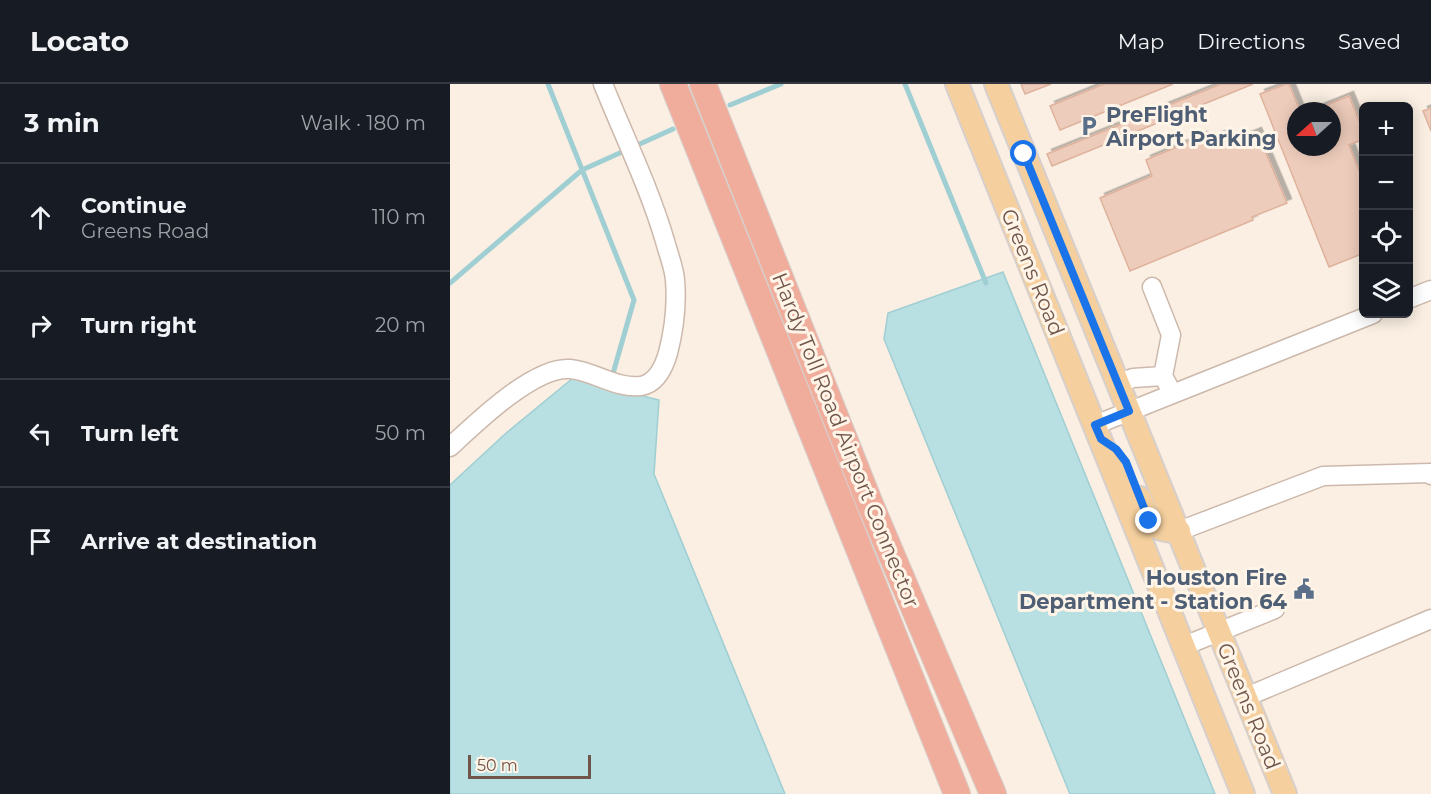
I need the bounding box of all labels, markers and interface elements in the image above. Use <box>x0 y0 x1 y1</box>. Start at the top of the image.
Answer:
text: Locato <box>30 24 129 58</box>
text: Map <box>1118 29 1164 54</box>
text: Directions <box>1197 29 1305 54</box>
text: Saved <box>1338 29 1401 54</box>
place label: PreFlight Airport Parking <box>1105 102 1276 151</box>
north arrow <box>1287 102 1341 156</box>
map controls <box>1359 102 1413 318</box>
button: + <box>1359 102 1413 156</box>
text: 3 min <box>24 107 100 139</box>
text: Walk · 180 m <box>301 111 426 135</box>
parking icon: PreFlight Airport Parking <box>1077 114 1101 138</box>
route start <box>1010 140 1036 166</box>
button: − <box>1359 156 1413 210</box>
text: Continue <box>81 192 187 219</box>
icon: ahead <box>24 201 57 234</box>
text: 110 m <box>372 205 426 229</box>
street label: Greens Road <box>996 205 1070 339</box>
button: locate <box>1359 210 1413 264</box>
text: Greens Road <box>81 219 209 243</box>
button: layers <box>1359 264 1413 318</box>
street label: Hardy Toll Road Airport Connector <box>767 269 925 611</box>
icon: right <box>24 309 57 342</box>
text: Turn right <box>81 312 196 339</box>
text: 20 m <box>375 313 426 337</box>
icon: left <box>24 417 57 450</box>
text: Turn left <box>81 420 179 447</box>
text: 50 m <box>375 421 426 445</box>
route end <box>1135 507 1161 533</box>
icon: arrive <box>24 525 57 558</box>
text: Arrive at destination <box>81 528 317 555</box>
place label: Houston Fire Department - Station 64 <box>1019 565 1288 614</box>
public building icon: Houston Fire Department - Station 64 <box>1292 577 1316 601</box>
street label: Greens Road <box>1212 639 1286 773</box>
scale bar <box>468 752 591 780</box>
text: 50 m <box>477 756 518 775</box>

